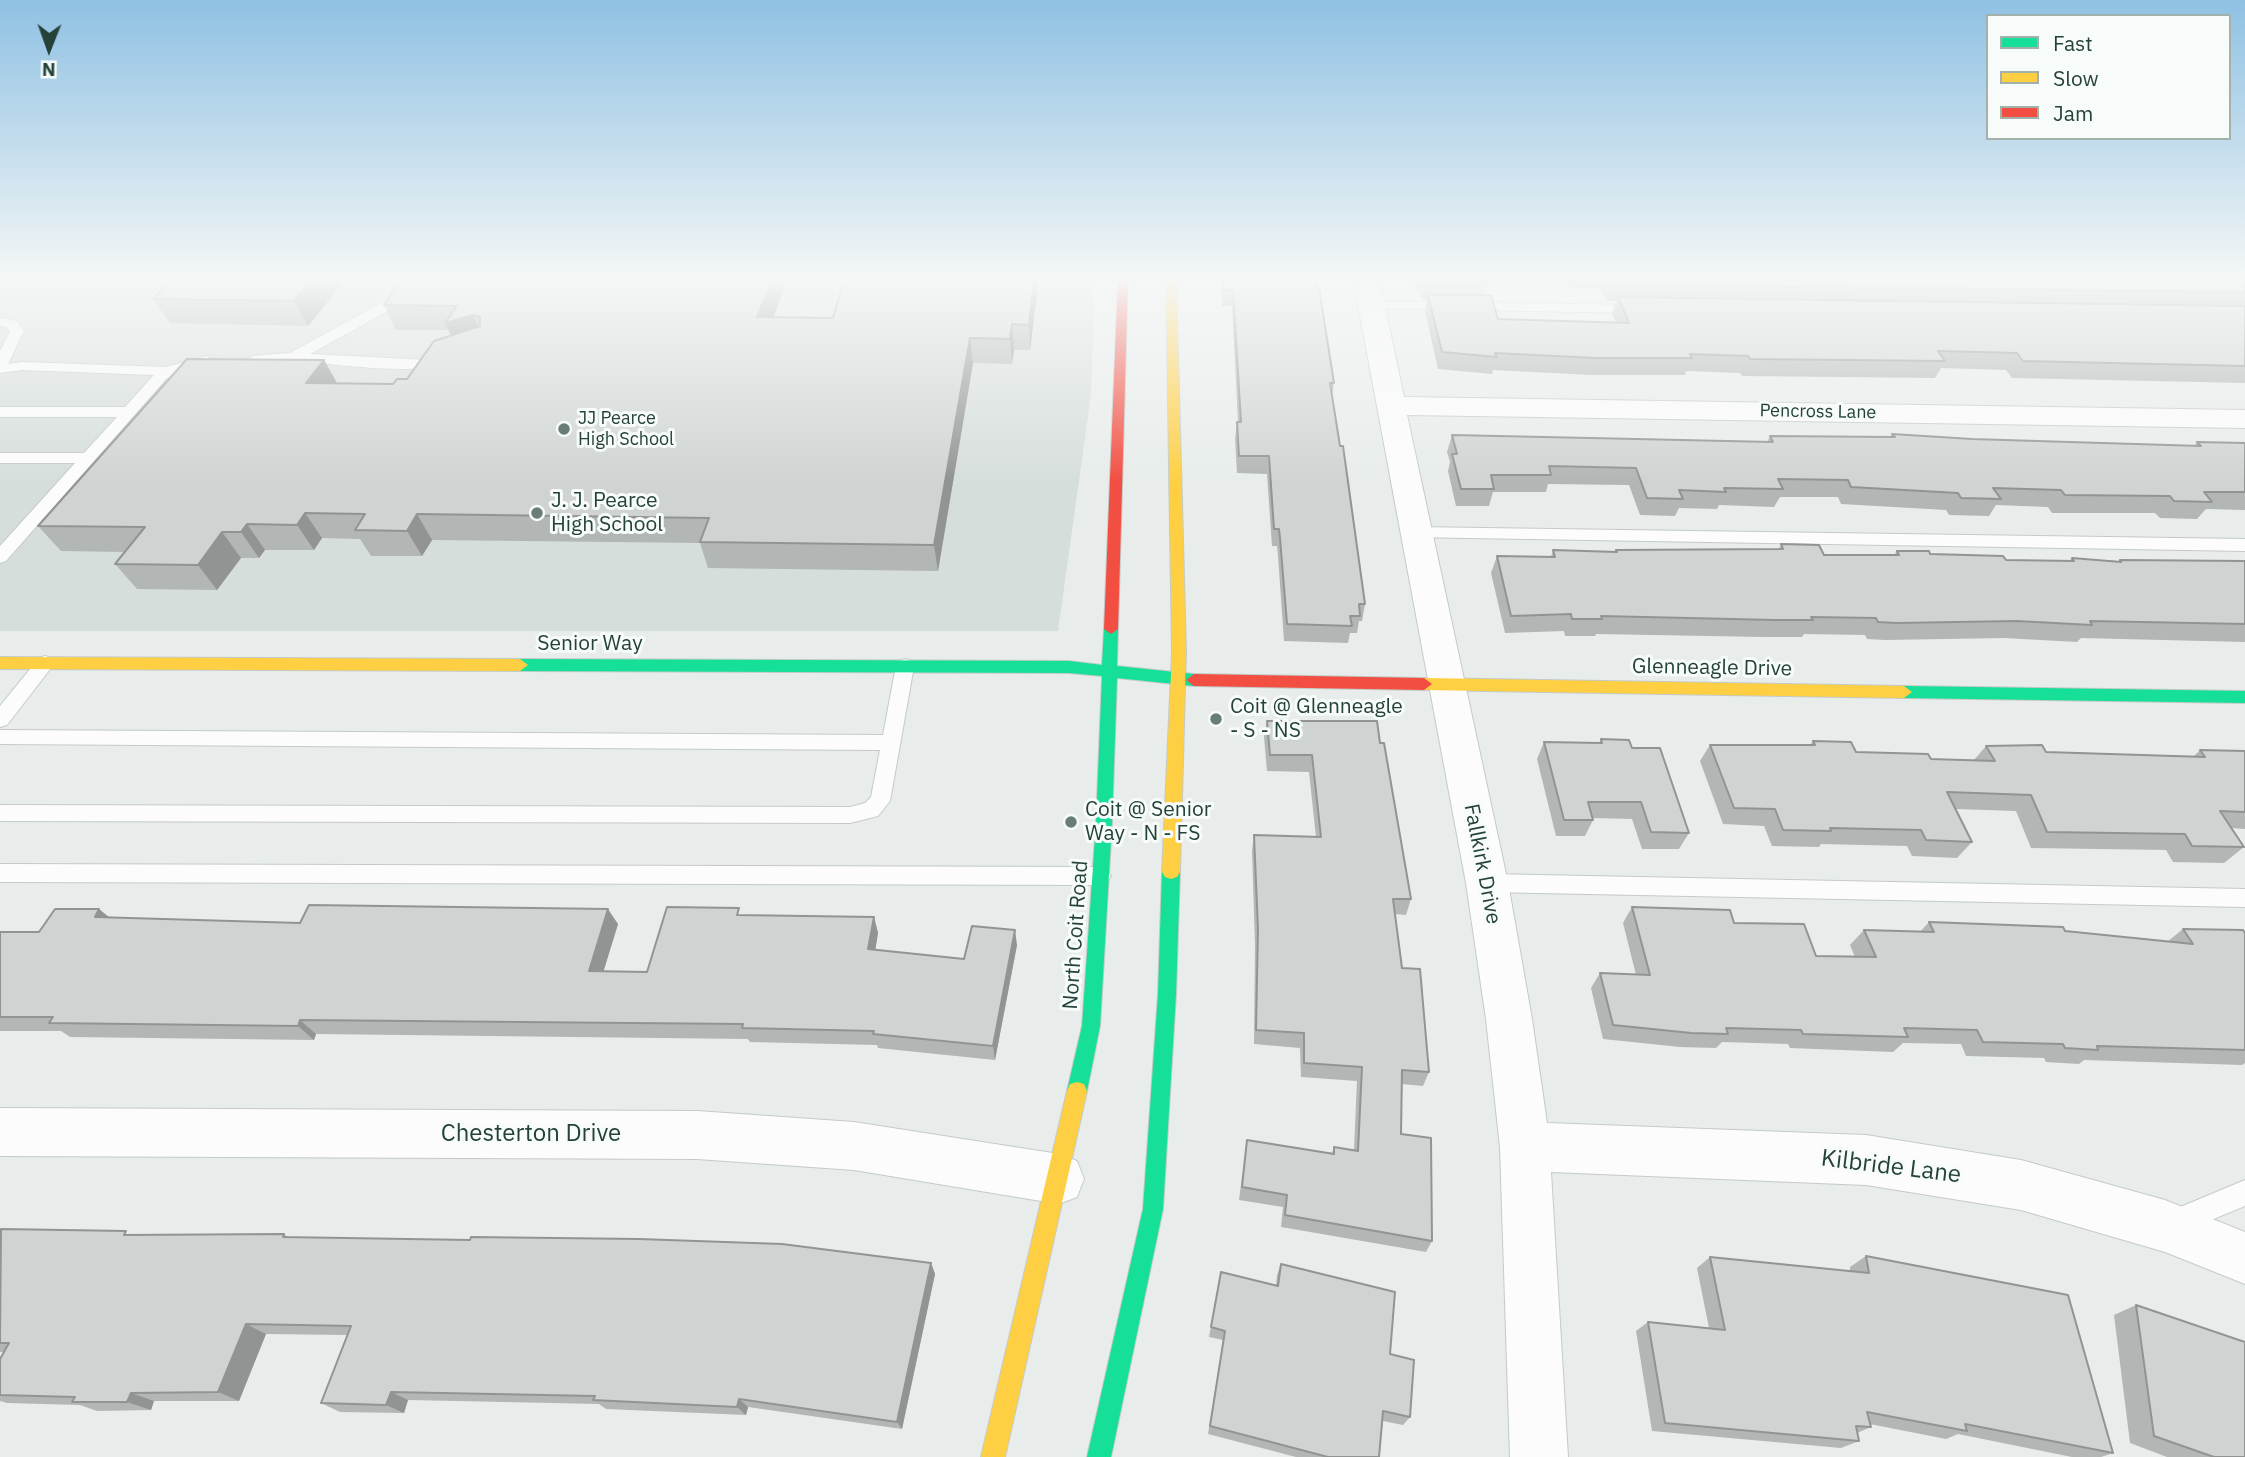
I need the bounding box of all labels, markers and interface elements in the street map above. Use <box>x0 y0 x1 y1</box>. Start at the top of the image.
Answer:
north arrow <box>14 14 84 84</box>
legend <box>1986 14 2231 140</box>
text: Fast <box>2053 29 2093 57</box>
text: N <box>42 58 56 82</box>
text: Slow <box>2053 64 2099 92</box>
text: Jam <box>2053 99 2093 127</box>
street label: Pencross Lane <box>1759 400 1877 424</box>
place label: JJ Pearce High School <box>578 408 674 450</box>
marker: JJ Pearce High School <box>556 421 572 437</box>
place label: J. J. Pearce High School <box>551 488 663 538</box>
marker: J. J. Pearce High School <box>529 505 545 521</box>
street label: Senior Way <box>537 631 643 657</box>
street label: Glenneagle Drive <box>1632 654 1792 682</box>
place label: Coit @ Glenneagle - S - NS <box>1230 694 1403 744</box>
marker: Coit @ Glenneagle - S - NS <box>1208 711 1224 727</box>
place label: Coit @ Senior Way - N - FS <box>1085 797 1211 847</box>
street label: Fallkirk Drive <box>1458 802 1506 926</box>
marker: Coit @ Senior Way - N - FS <box>1063 814 1079 830</box>
street label: North Coit Road <box>1058 860 1094 1010</box>
street label: Chesterton Drive <box>441 1120 621 1148</box>
street label: Kilbride Lane <box>1819 1144 1963 1190</box>

